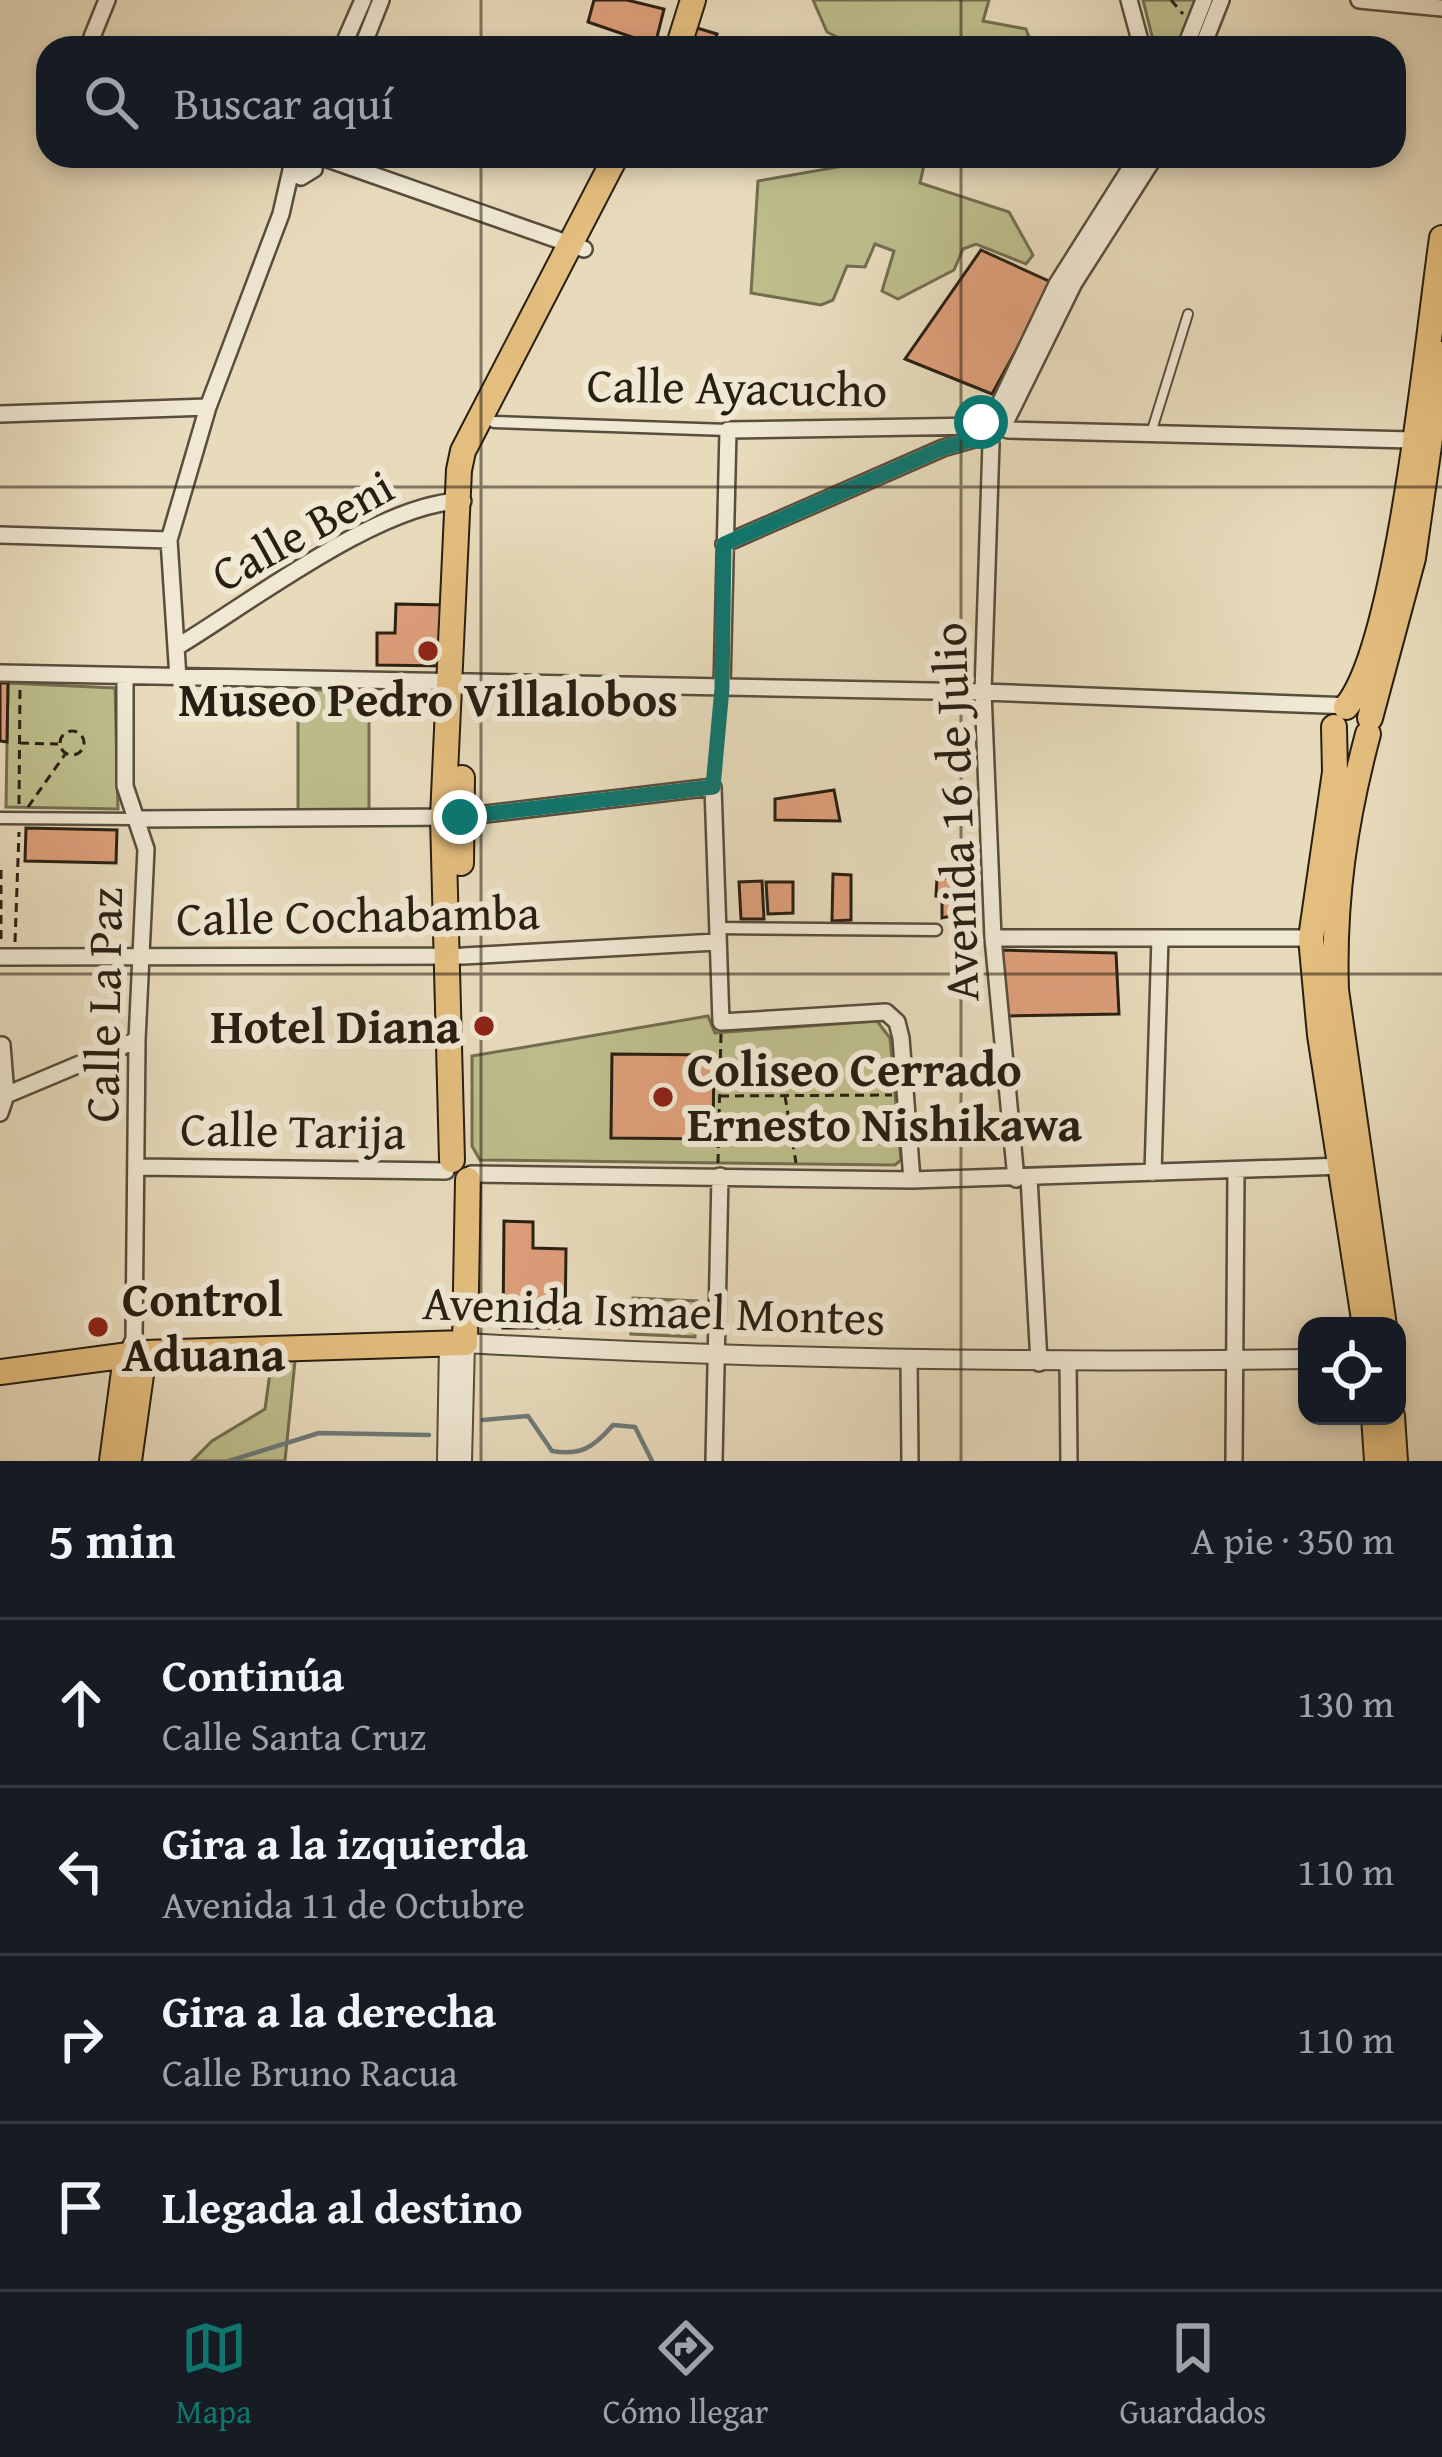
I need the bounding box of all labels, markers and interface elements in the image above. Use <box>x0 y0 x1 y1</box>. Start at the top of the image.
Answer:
search box <box>36 36 1406 168</box>
icon: search <box>78 69 144 135</box>
text: Buscar aquí <box>174 70 393 135</box>
street label: Calle Ayacucho <box>586 348 888 425</box>
route start <box>954 395 1008 449</box>
street label: Calle Beni <box>198 450 406 609</box>
street label: Avenida 16 de Julio <box>912 621 997 1003</box>
marker: Museo Pedro Villalobos <box>415 638 441 664</box>
place label: Museo Pedro Villalobos <box>178 663 678 734</box>
route end <box>433 790 487 844</box>
street label: Calle Cochabamba <box>175 876 541 953</box>
street label: Calle La Paz <box>65 887 140 1123</box>
place label: Hotel Diana <box>210 990 460 1061</box>
marker: Hotel Diana <box>471 1013 497 1039</box>
place label: Coliseo Cerrado Ernesto Nishikawa <box>687 1033 1082 1159</box>
marker: Coliseo Cerrado Ernesto Nishikawa <box>650 1084 676 1110</box>
street label: Calle Tarija <box>180 1092 407 1167</box>
place label: Control Aduana <box>122 1263 286 1389</box>
street label: Avenida Ismael Montes <box>421 1266 887 1353</box>
marker: Control Aduana <box>85 1314 111 1340</box>
map controls <box>1298 1317 1406 1425</box>
button: locate <box>1298 1317 1406 1425</box>
text: 5 min <box>48 1502 175 1577</box>
text: A pie · 350 m <box>1191 1511 1394 1568</box>
text: Continúa <box>162 1642 344 1707</box>
icon: ahead <box>48 1670 114 1736</box>
text: 130 m <box>1297 1674 1394 1731</box>
text: Calle Santa Cruz <box>162 1707 426 1764</box>
text: Gira a la izquierda <box>162 1810 528 1875</box>
icon: left <box>48 1838 114 1904</box>
text: 110 m <box>1297 1842 1394 1899</box>
text: Avenida 11 de Octubre <box>162 1875 525 1932</box>
text: Gira a la derecha <box>162 1978 496 2043</box>
icon: right <box>48 2006 114 2072</box>
text: 110 m <box>1297 2010 1394 2067</box>
text: Calle Bruno Racua <box>162 2043 458 2100</box>
icon: arrive <box>48 2174 114 2240</box>
text: Llegada al destino <box>162 2174 523 2239</box>
tab: Mapa <box>176 2315 252 2435</box>
tab: Cómo llegar <box>603 2315 768 2435</box>
tab: Guardados <box>1119 2315 1266 2435</box>

